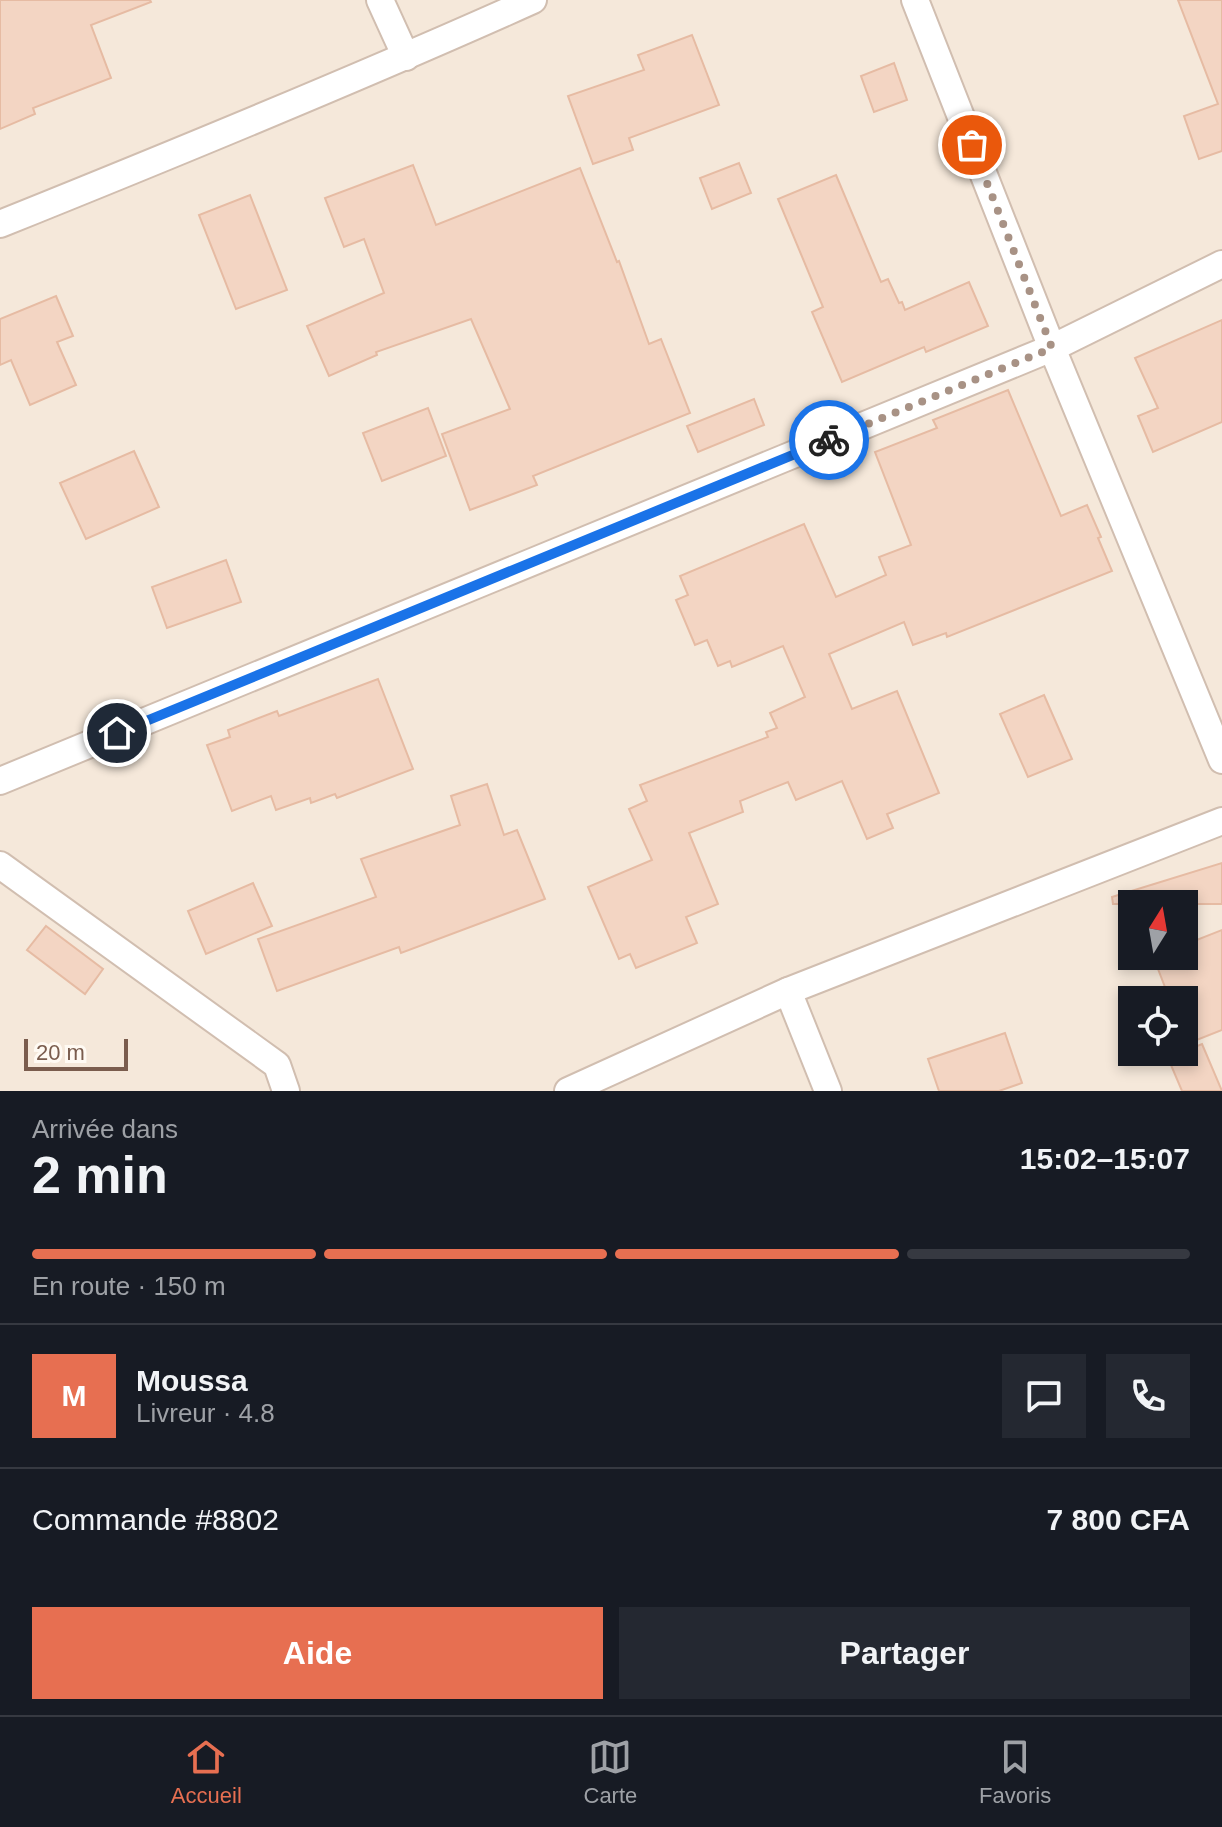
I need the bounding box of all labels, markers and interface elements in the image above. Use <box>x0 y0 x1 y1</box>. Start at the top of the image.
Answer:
pin <box>938 111 1006 179</box>
icon: bag <box>950 123 994 167</box>
courier <box>789 400 869 480</box>
icon: bike <box>807 418 851 462</box>
pin <box>83 699 151 767</box>
icon: home <box>95 711 139 755</box>
north arrow <box>1118 890 1198 970</box>
map controls <box>1118 890 1198 1066</box>
button: locate <box>1118 986 1198 1066</box>
scale bar <box>24 1035 128 1071</box>
text: 20 m <box>36 1040 85 1065</box>
text: Arrivée dans <box>32 1114 178 1144</box>
text: 15:02–15:07 <box>1020 1142 1190 1175</box>
text: 2 min <box>32 1146 168 1204</box>
text: En route · 150 m <box>32 1271 226 1301</box>
button: chat <box>1002 1354 1086 1438</box>
button: phone <box>1106 1354 1190 1438</box>
text: Moussa <box>136 1364 248 1397</box>
text: M <box>62 1379 87 1412</box>
text: Livreur · 4.8 <box>136 1398 275 1428</box>
text: Commande #8802 <box>32 1503 279 1536</box>
text: 7 800 CFA <box>1047 1503 1190 1536</box>
button: Aide <box>32 1607 603 1699</box>
button: Partager <box>619 1607 1190 1699</box>
tab: Accueil <box>171 1735 242 1809</box>
tab: Carte <box>584 1735 637 1809</box>
tab: Favoris <box>979 1735 1051 1809</box>

